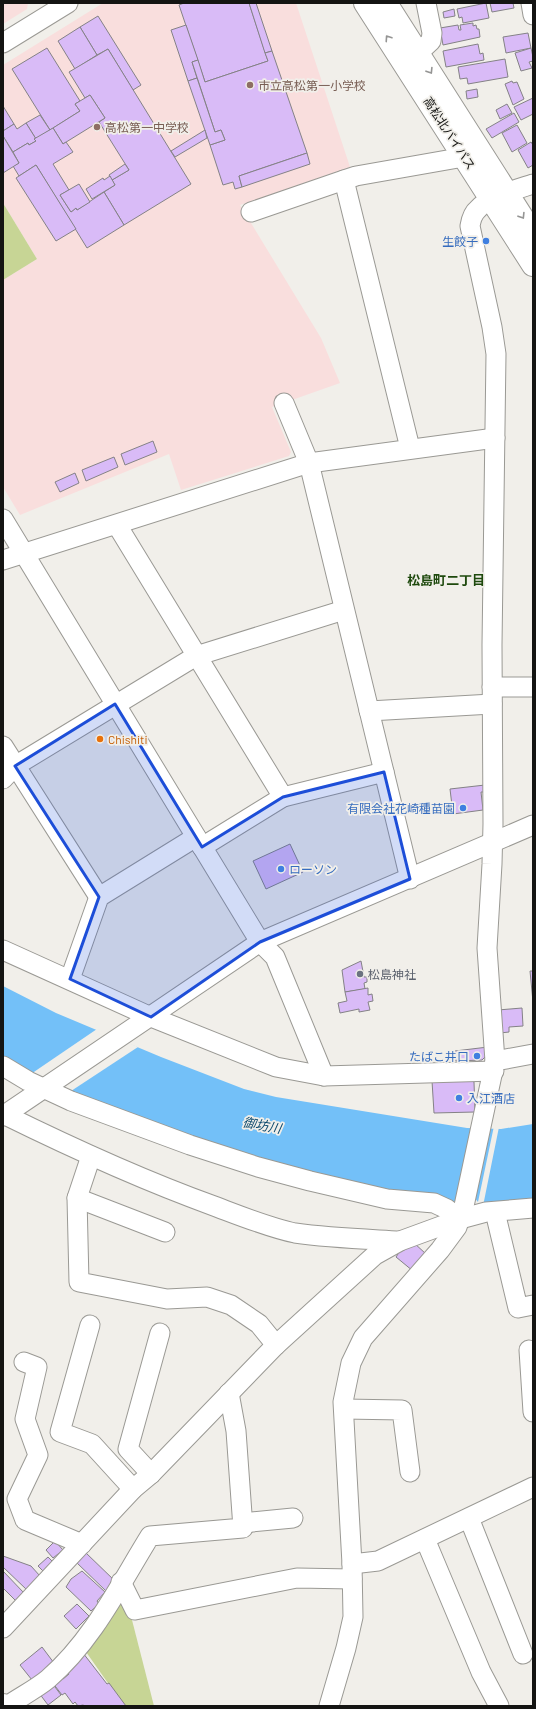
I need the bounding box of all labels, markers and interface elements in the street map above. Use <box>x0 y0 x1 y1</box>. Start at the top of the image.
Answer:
one-way arrow <box>386 35 393 42</box>
one-way arrow <box>425 67 432 74</box>
place label: 市立高松第一小学校 <box>258 78 366 92</box>
marker: 市立高松第一小学校 <box>245 80 255 90</box>
street label: 高松北バイパス <box>421 94 479 172</box>
place label: 高松第一中学校 <box>105 120 189 134</box>
marker: 高松第一中学校 <box>92 122 102 132</box>
one-way arrow <box>517 212 524 219</box>
place label: 生餃子 <box>442 234 478 248</box>
marker: 生餃子 <box>481 236 491 246</box>
district label: 松島町二丁目 <box>407 572 485 588</box>
place label: Chishiti <box>108 732 148 746</box>
marker: Chishiti <box>95 734 105 744</box>
place label: 有限会社花崎種苗園 <box>347 801 455 815</box>
marker: 有限会社花崎種苗園 <box>458 803 468 813</box>
place label: ローソン <box>289 862 337 876</box>
marker: ローソン <box>276 864 286 874</box>
place label: 松島神社 <box>368 967 416 981</box>
marker: 松島神社 <box>355 969 365 979</box>
place label: たばこ井口 <box>409 1049 469 1063</box>
marker: たばこ井口 <box>472 1051 482 1061</box>
place label: 入江酒店 <box>467 1091 515 1105</box>
marker: 入江酒店 <box>454 1093 464 1103</box>
water label: 御坊川 <box>241 1114 285 1137</box>

